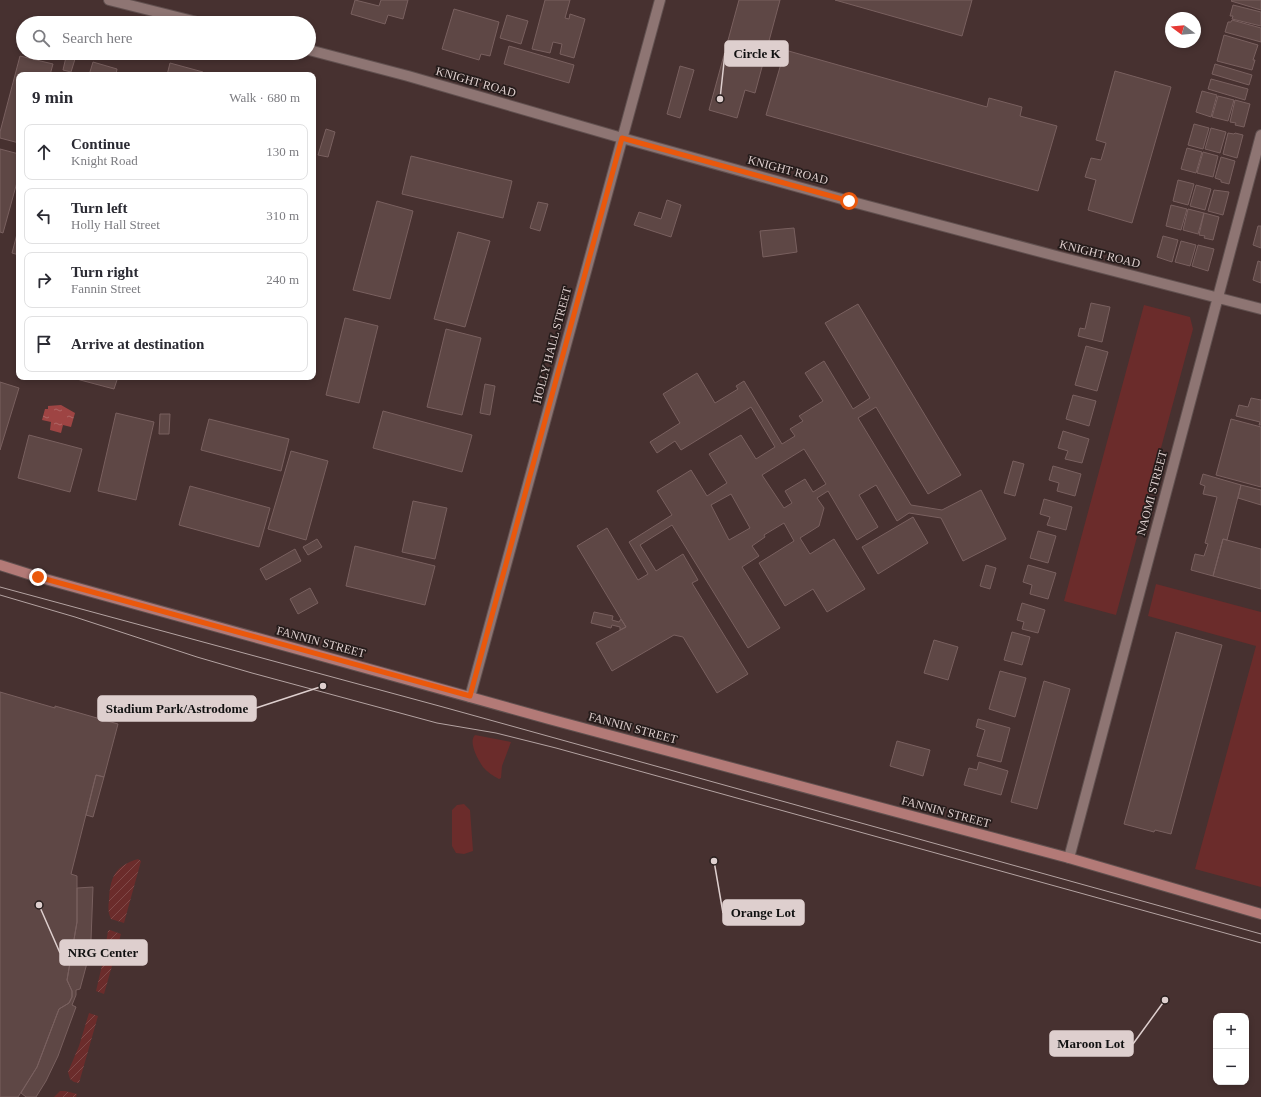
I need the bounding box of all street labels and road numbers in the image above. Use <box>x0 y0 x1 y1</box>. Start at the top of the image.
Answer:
street label: KNIGHT ROAD <box>434 64 518 100</box>
street label: KNIGHT ROAD <box>746 153 830 188</box>
street label: KNIGHT ROAD <box>1058 237 1142 271</box>
street label: HOLLY HALL STREET <box>530 284 575 405</box>
street label: NAOMI STREET <box>1134 448 1170 537</box>
street label: FANNIN STREET <box>275 623 368 661</box>
street label: FANNIN STREET <box>587 709 680 747</box>
street label: FANNIN STREET <box>900 793 993 831</box>

